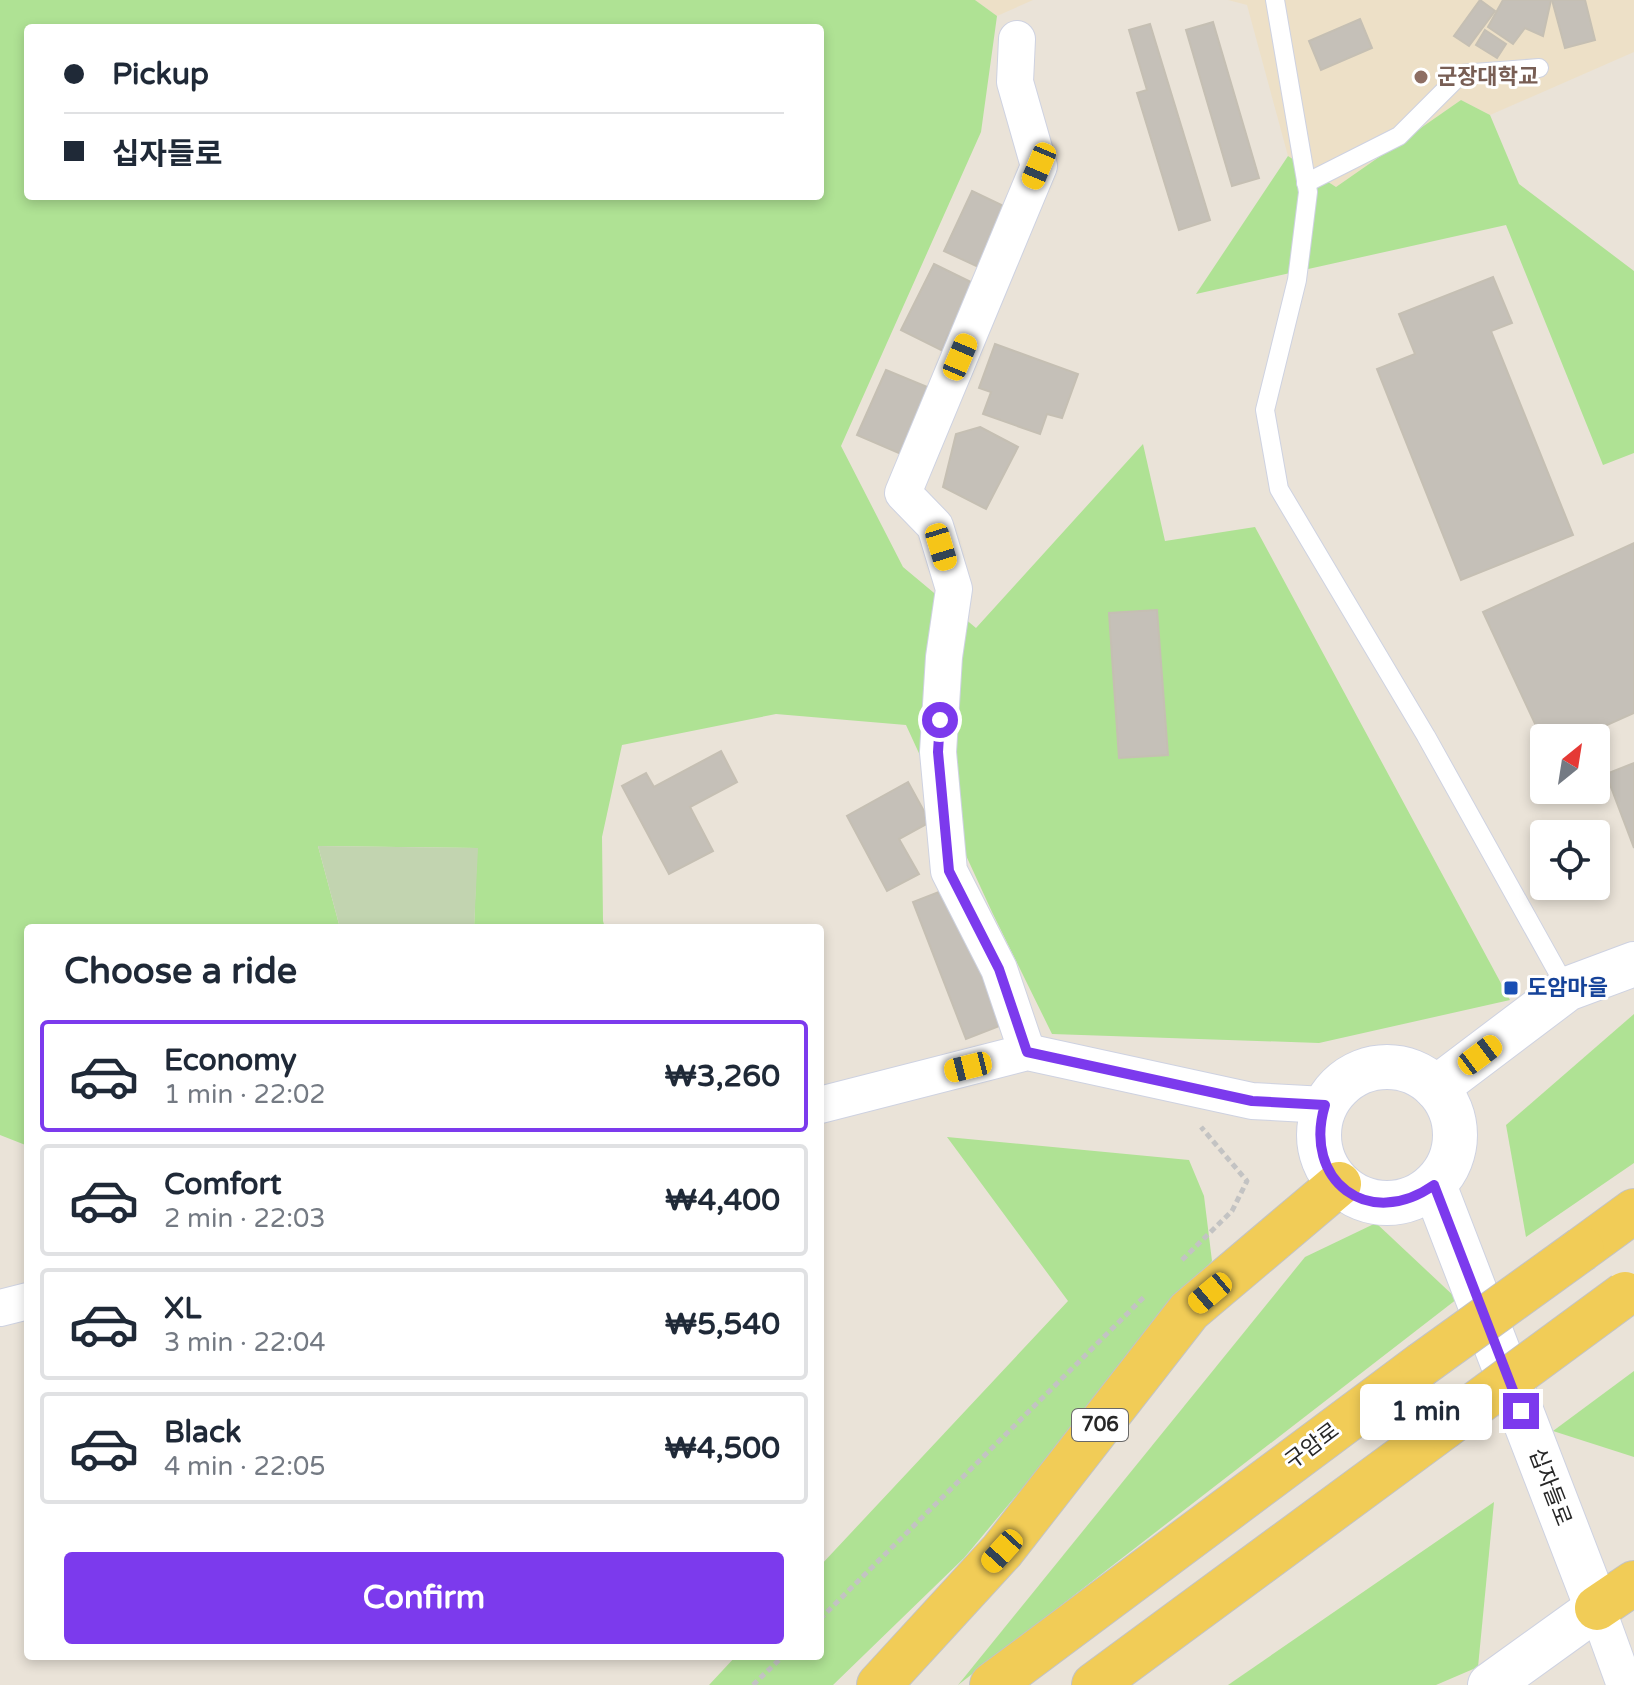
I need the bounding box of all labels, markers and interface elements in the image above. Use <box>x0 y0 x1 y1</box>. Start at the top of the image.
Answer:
text: Pickup <box>112 56 209 93</box>
place label: 군장대학교 <box>1437 64 1538 90</box>
marker: 군장대학교 <box>1412 68 1430 86</box>
text: 십자들로 <box>112 136 222 173</box>
car <box>1019 139 1059 193</box>
car <box>940 330 980 384</box>
car <box>923 521 959 573</box>
route start <box>922 702 958 738</box>
north arrow <box>1530 724 1610 804</box>
map controls <box>1530 724 1610 900</box>
button: locate <box>1530 820 1610 900</box>
text: Choose a ride <box>64 950 297 993</box>
place label: 도암마을 <box>1527 975 1608 1001</box>
marker: 도암마을 <box>1502 979 1520 997</box>
car <box>1454 1031 1506 1079</box>
icon: car <box>68 1040 140 1112</box>
text: Economy <box>164 1042 297 1079</box>
car <box>942 1050 994 1084</box>
text: ₩3,260 <box>664 1058 780 1095</box>
text: 1 min · 22:02 <box>164 1079 326 1110</box>
icon: car <box>68 1164 140 1236</box>
text: Comfort <box>164 1166 282 1203</box>
text: ₩4,400 <box>665 1182 780 1219</box>
text: 2 min · 22:03 <box>164 1203 326 1234</box>
car <box>1184 1268 1236 1318</box>
icon: car <box>68 1288 140 1360</box>
text: XL <box>164 1290 201 1327</box>
text: ₩5,540 <box>665 1306 780 1343</box>
text: 3 min · 22:04 <box>164 1327 326 1358</box>
callout: 1 min <box>1361 1383 1493 1439</box>
route end <box>1503 1393 1539 1429</box>
text: 1 min <box>1391 1396 1461 1427</box>
road number: 706 <box>1072 1409 1128 1441</box>
icon: car <box>68 1412 140 1484</box>
text: Black <box>164 1414 241 1451</box>
street label: 구암로 <box>1280 1417 1344 1475</box>
text: ₩4,500 <box>664 1430 780 1467</box>
street label: 십자들로 <box>1523 1445 1577 1529</box>
text: 4 min · 22:05 <box>164 1451 326 1482</box>
car <box>977 1525 1027 1577</box>
button: Confirm <box>64 1552 784 1644</box>

